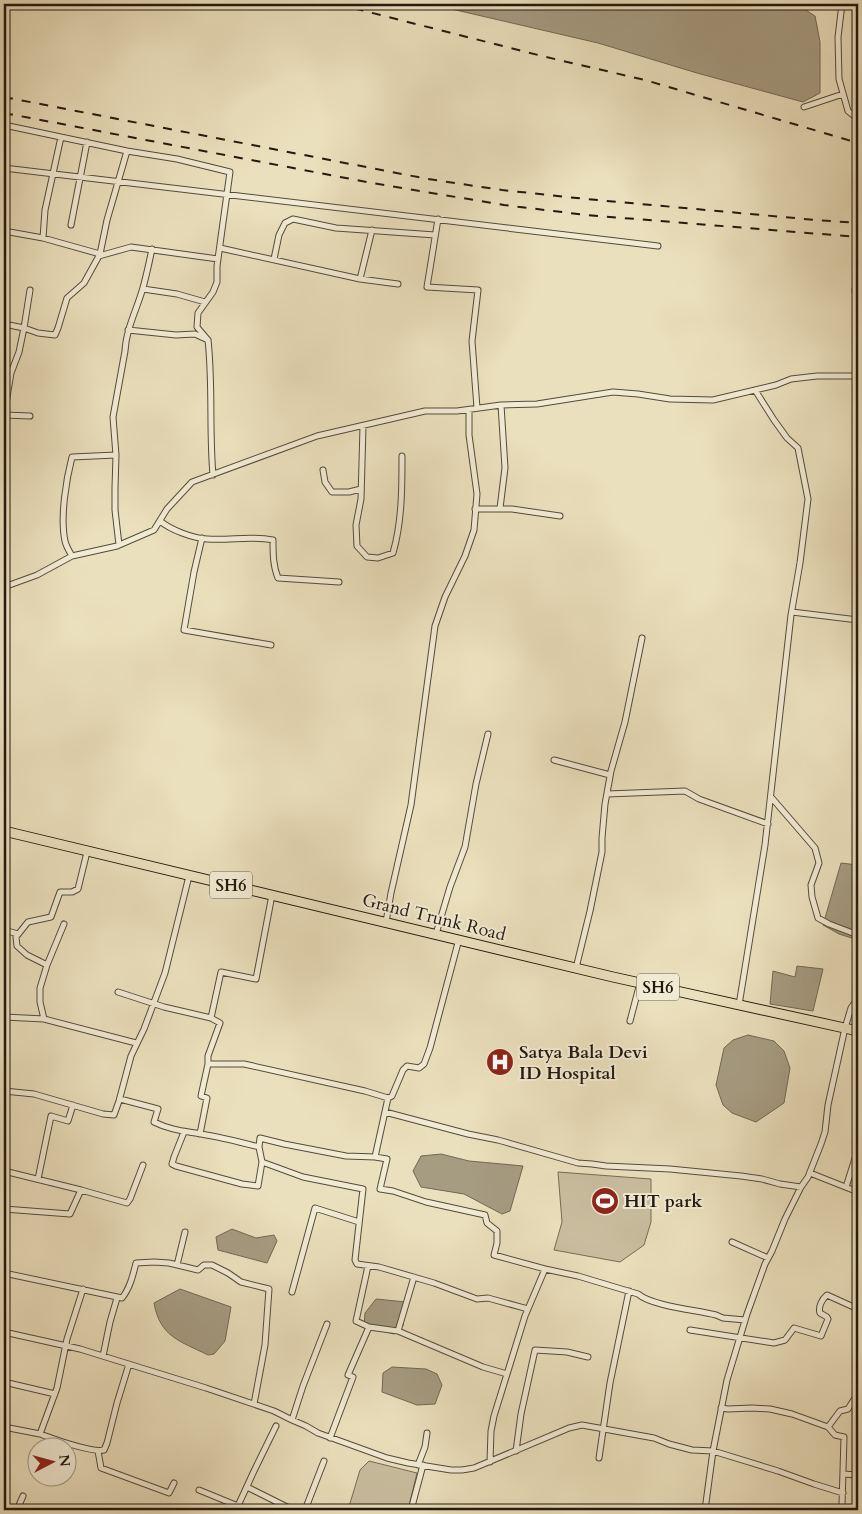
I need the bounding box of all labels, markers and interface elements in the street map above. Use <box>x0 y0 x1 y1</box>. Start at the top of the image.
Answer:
road number: SH6 <box>210 872 252 898</box>
street label: Grand Trunk Road <box>359 888 509 948</box>
road number: SH6 <box>637 974 679 1000</box>
place label: Satya Bala Devi ID Hospital <box>519 1040 648 1086</box>
hospital icon: Satya Bala Devi ID Hospital <box>485 1047 515 1077</box>
sports icon: HIT park <box>590 1186 620 1216</box>
place label: HIT park <box>624 1189 703 1214</box>
north arrow <box>28 1436 78 1486</box>
text: N <box>54 1454 75 1468</box>

